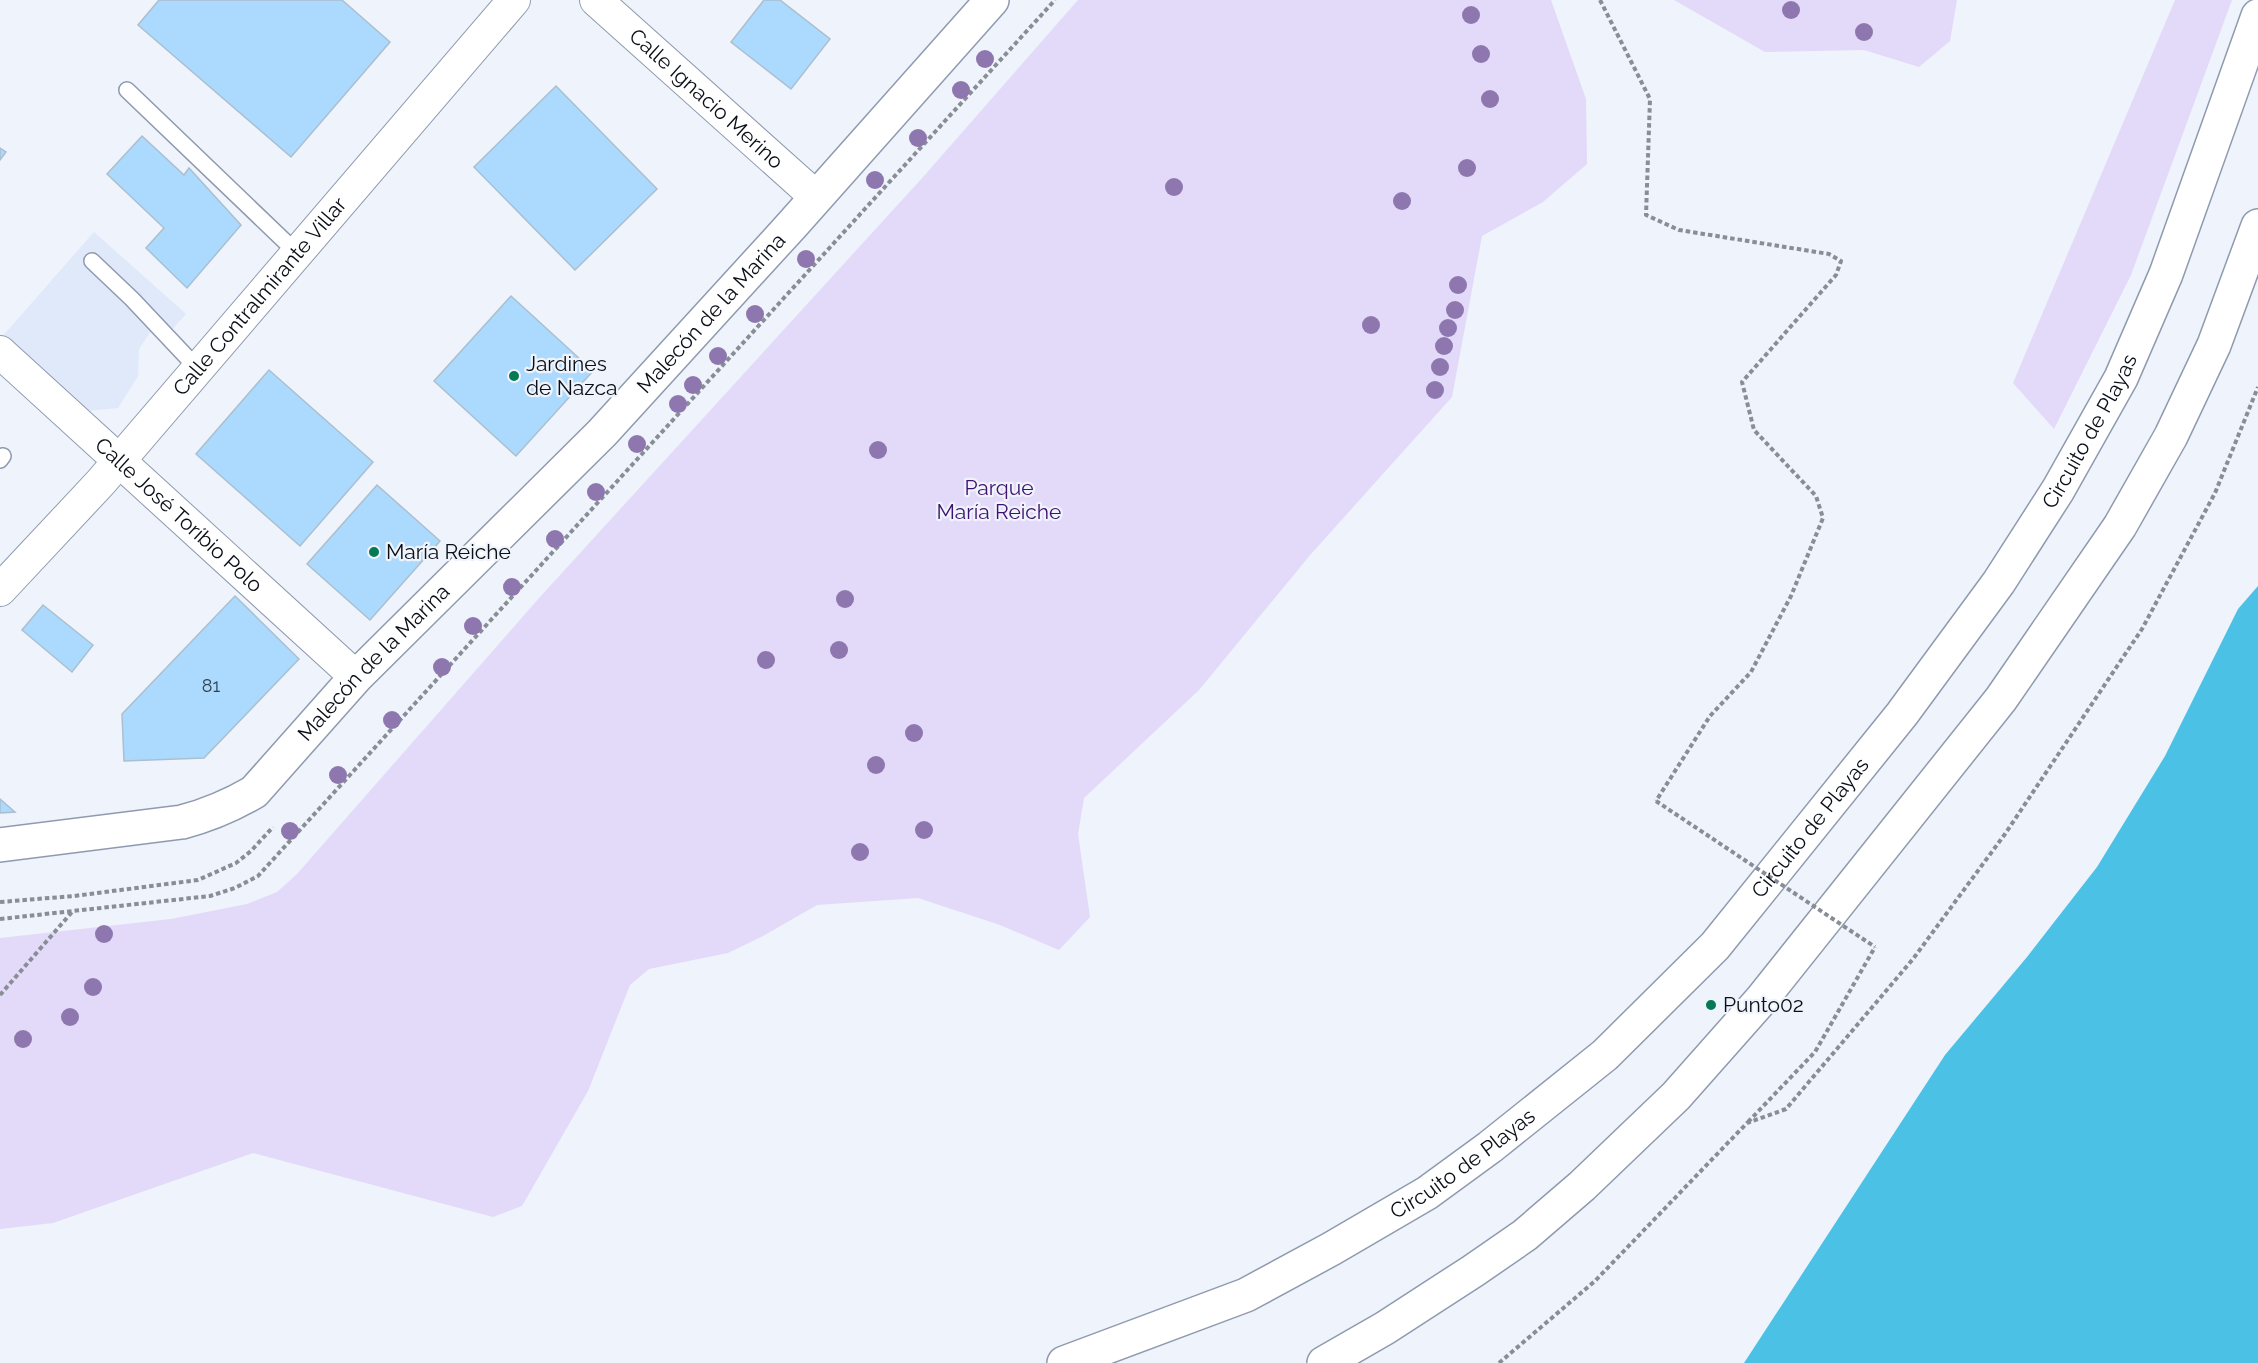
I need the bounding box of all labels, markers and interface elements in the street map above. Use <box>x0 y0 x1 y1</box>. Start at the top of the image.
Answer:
street label: Calle Ignacio Merino <box>625 23 789 174</box>
street label: Calle Contralmirante Villar <box>168 191 352 401</box>
street label: Malecón de la Marina <box>632 228 790 398</box>
street label: Circuito de Playas <box>2036 350 2142 513</box>
place label: Jardines de Nazca <box>526 351 617 400</box>
marker: Jardines de Nazca <box>507 369 521 383</box>
street label: Calle José Toríbio Polo <box>90 432 268 598</box>
park label: Parque María Reiche <box>937 475 1061 524</box>
place label: María Reiche <box>386 539 511 564</box>
marker: María Reiche <box>367 545 381 559</box>
street label: Malecón de la Marina <box>292 579 454 746</box>
house number: 81 <box>202 675 220 696</box>
street label: Circuito de Playas <box>1746 752 1874 903</box>
place label: Punto02 <box>1723 992 1804 1017</box>
marker: Punto02 <box>1704 998 1718 1012</box>
street label: Circuito de Playas <box>1386 1103 1540 1224</box>

